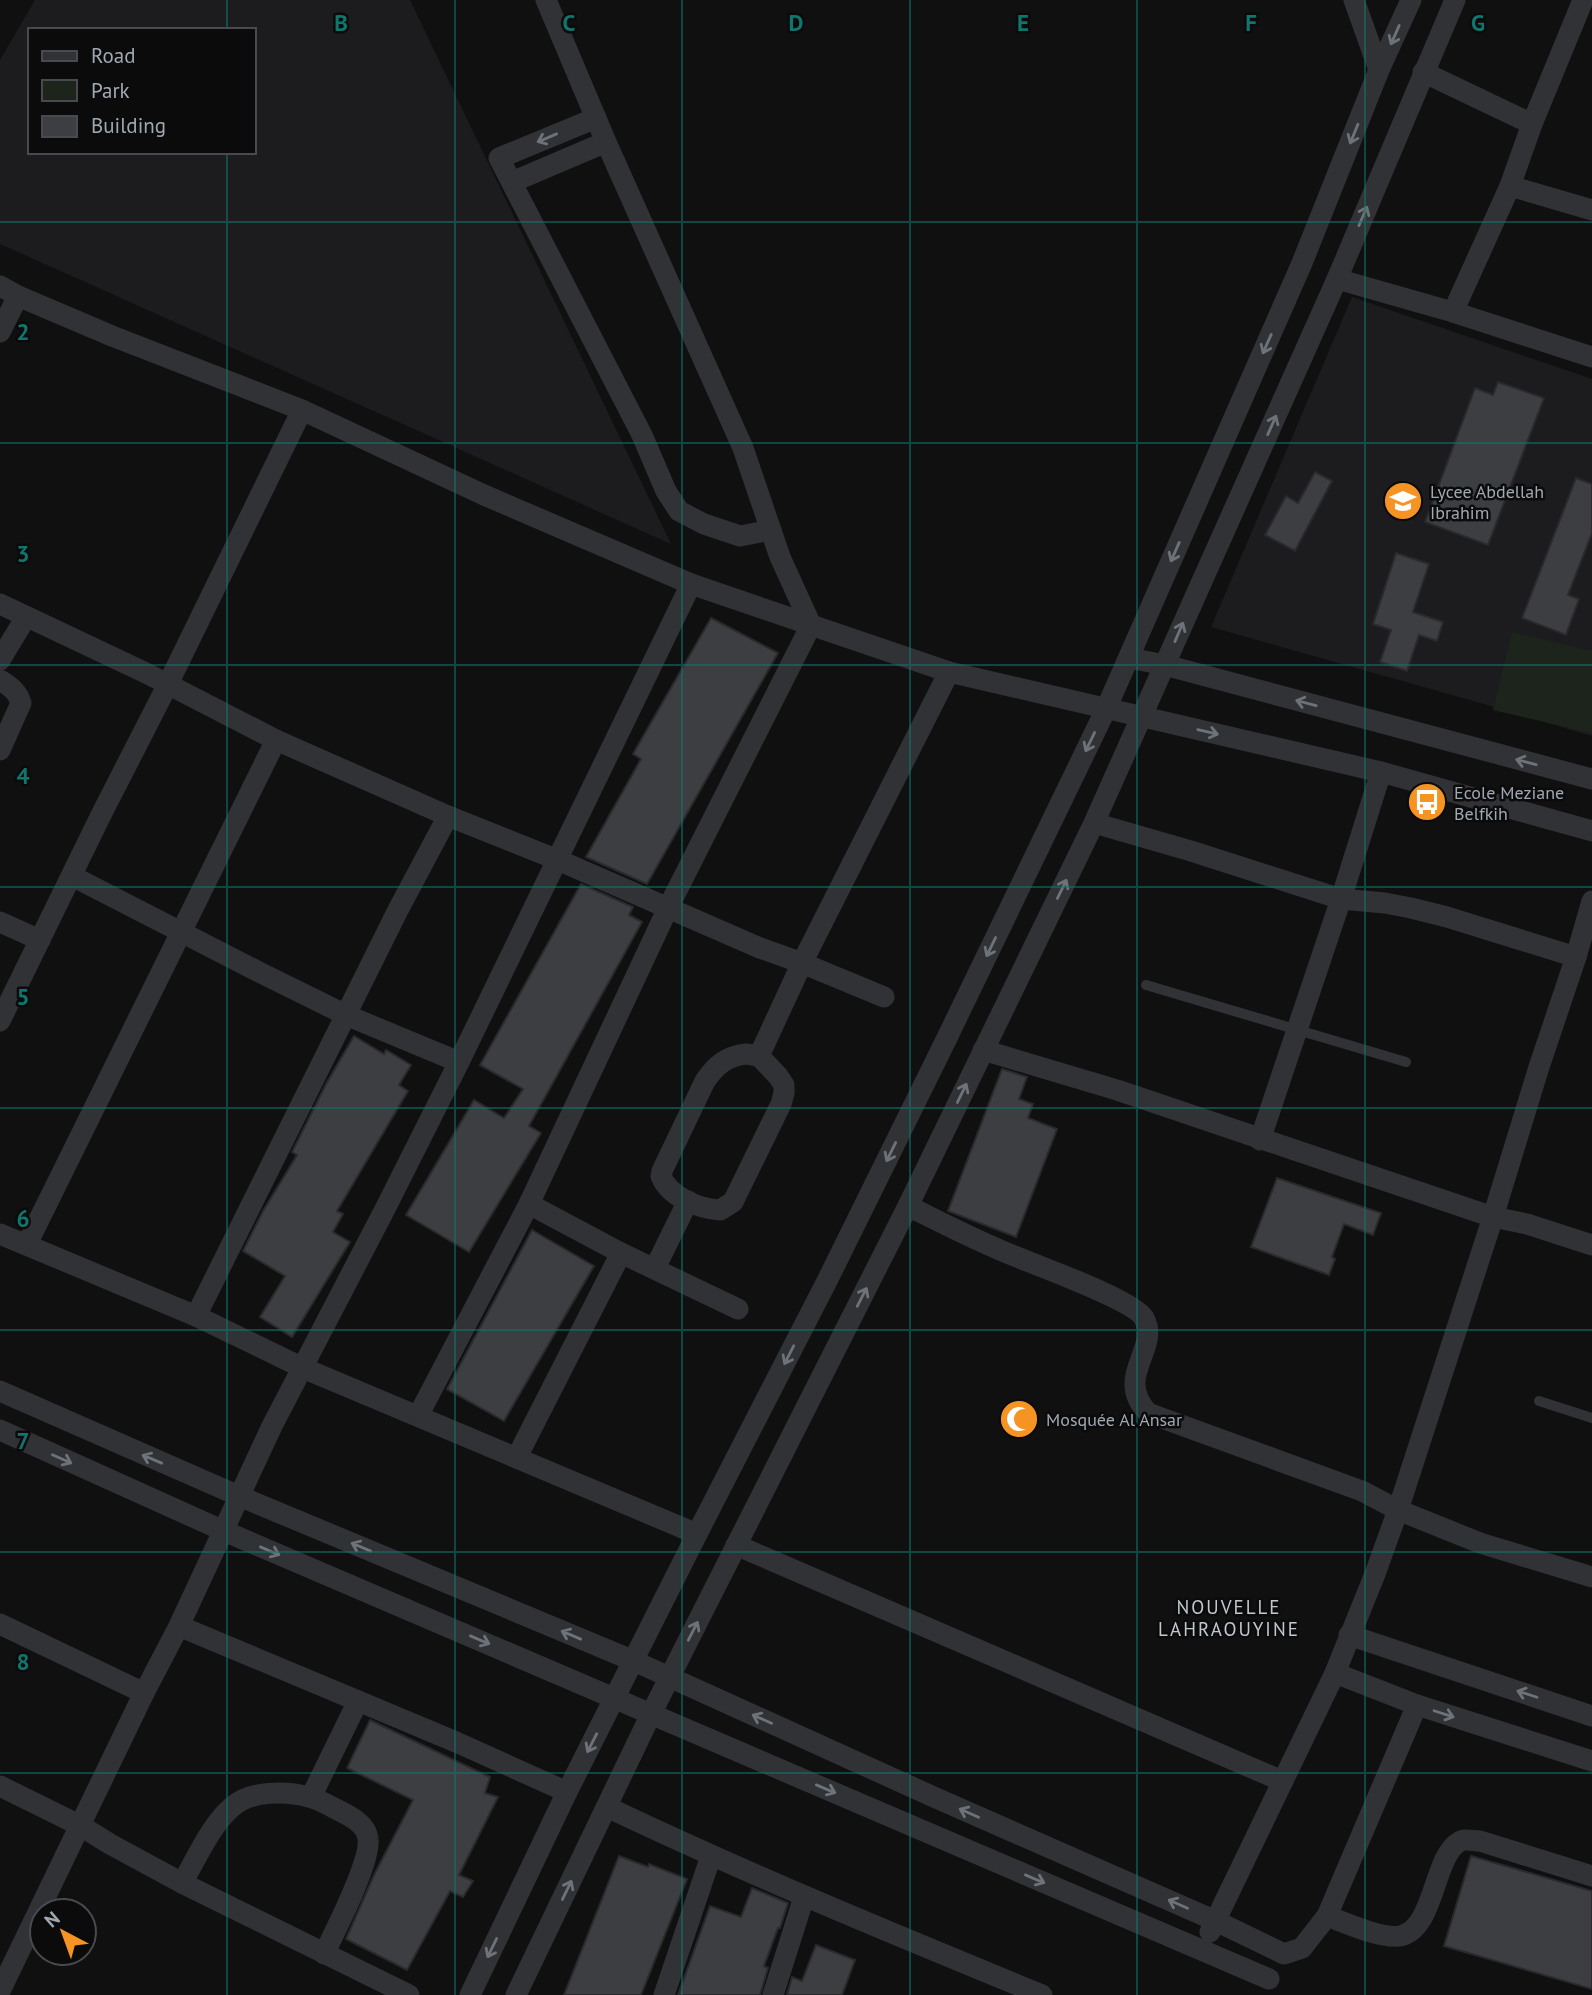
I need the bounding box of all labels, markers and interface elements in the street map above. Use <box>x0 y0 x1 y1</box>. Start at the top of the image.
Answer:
text: B <box>334 8 348 37</box>
text: C <box>563 8 576 37</box>
text: D <box>789 8 803 37</box>
text: E <box>1017 8 1029 37</box>
text: F <box>1245 8 1257 37</box>
text: G <box>1471 8 1485 37</box>
one-way arrow <box>1388 24 1401 45</box>
legend <box>28 28 256 154</box>
text: Road <box>91 42 135 69</box>
text: Park <box>91 77 130 104</box>
text: Building <box>91 112 166 139</box>
one-way arrow <box>1346 122 1359 144</box>
one-way arrow <box>537 132 559 145</box>
one-way arrow <box>1357 206 1370 228</box>
text: 2 <box>16 317 30 346</box>
one-way arrow <box>1260 333 1273 354</box>
one-way arrow <box>1266 414 1279 436</box>
school or university icon: Lycee Abdellah Ibrahim <box>1382 480 1424 522</box>
place label: Lycee Abdellah Ibrahim <box>1430 480 1544 524</box>
text: 3 <box>16 539 30 568</box>
one-way arrow <box>1168 541 1181 562</box>
one-way arrow <box>1173 622 1186 644</box>
one-way arrow <box>1295 696 1318 709</box>
one-way arrow <box>1196 726 1219 740</box>
one-way arrow <box>1082 731 1096 752</box>
one-way arrow <box>1515 755 1538 768</box>
text: 4 <box>16 761 30 790</box>
bus stop icon: Ecole Meziane Belfkih <box>1406 781 1448 823</box>
place label: Ecole Meziane Belfkih <box>1454 781 1564 825</box>
one-way arrow <box>1056 879 1069 900</box>
one-way arrow <box>984 936 997 957</box>
text: 5 <box>16 982 30 1011</box>
one-way arrow <box>956 1083 970 1104</box>
one-way arrow <box>884 1141 898 1162</box>
text: 6 <box>16 1204 30 1233</box>
one-way arrow <box>855 1287 869 1308</box>
one-way arrow <box>782 1344 795 1365</box>
mosque icon: Mosquée Al Ansar <box>998 1398 1040 1440</box>
place label: Mosquée Al Ansar <box>1046 1408 1182 1431</box>
text: 7 <box>16 1426 30 1455</box>
one-way arrow <box>142 1451 163 1464</box>
one-way arrow <box>51 1453 72 1466</box>
one-way arrow <box>351 1540 373 1553</box>
one-way arrow <box>259 1545 281 1558</box>
district label: NOUVELLE LAHRAOUYINE <box>1158 1595 1300 1641</box>
one-way arrow <box>686 1622 700 1642</box>
one-way arrow <box>561 1628 583 1641</box>
one-way arrow <box>468 1634 490 1647</box>
text: 8 <box>16 1647 30 1676</box>
one-way arrow <box>1517 1687 1539 1699</box>
one-way arrow <box>1433 1709 1455 1721</box>
one-way arrow <box>752 1712 773 1725</box>
one-way arrow <box>584 1733 598 1753</box>
one-way arrow <box>815 1783 837 1796</box>
one-way arrow <box>959 1805 981 1818</box>
one-way arrow <box>1024 1873 1046 1886</box>
one-way arrow <box>561 1880 574 1901</box>
north arrow <box>28 1897 98 1967</box>
one-way arrow <box>1167 1897 1189 1910</box>
text: N <box>39 1906 64 1932</box>
one-way arrow <box>485 1937 499 1958</box>

